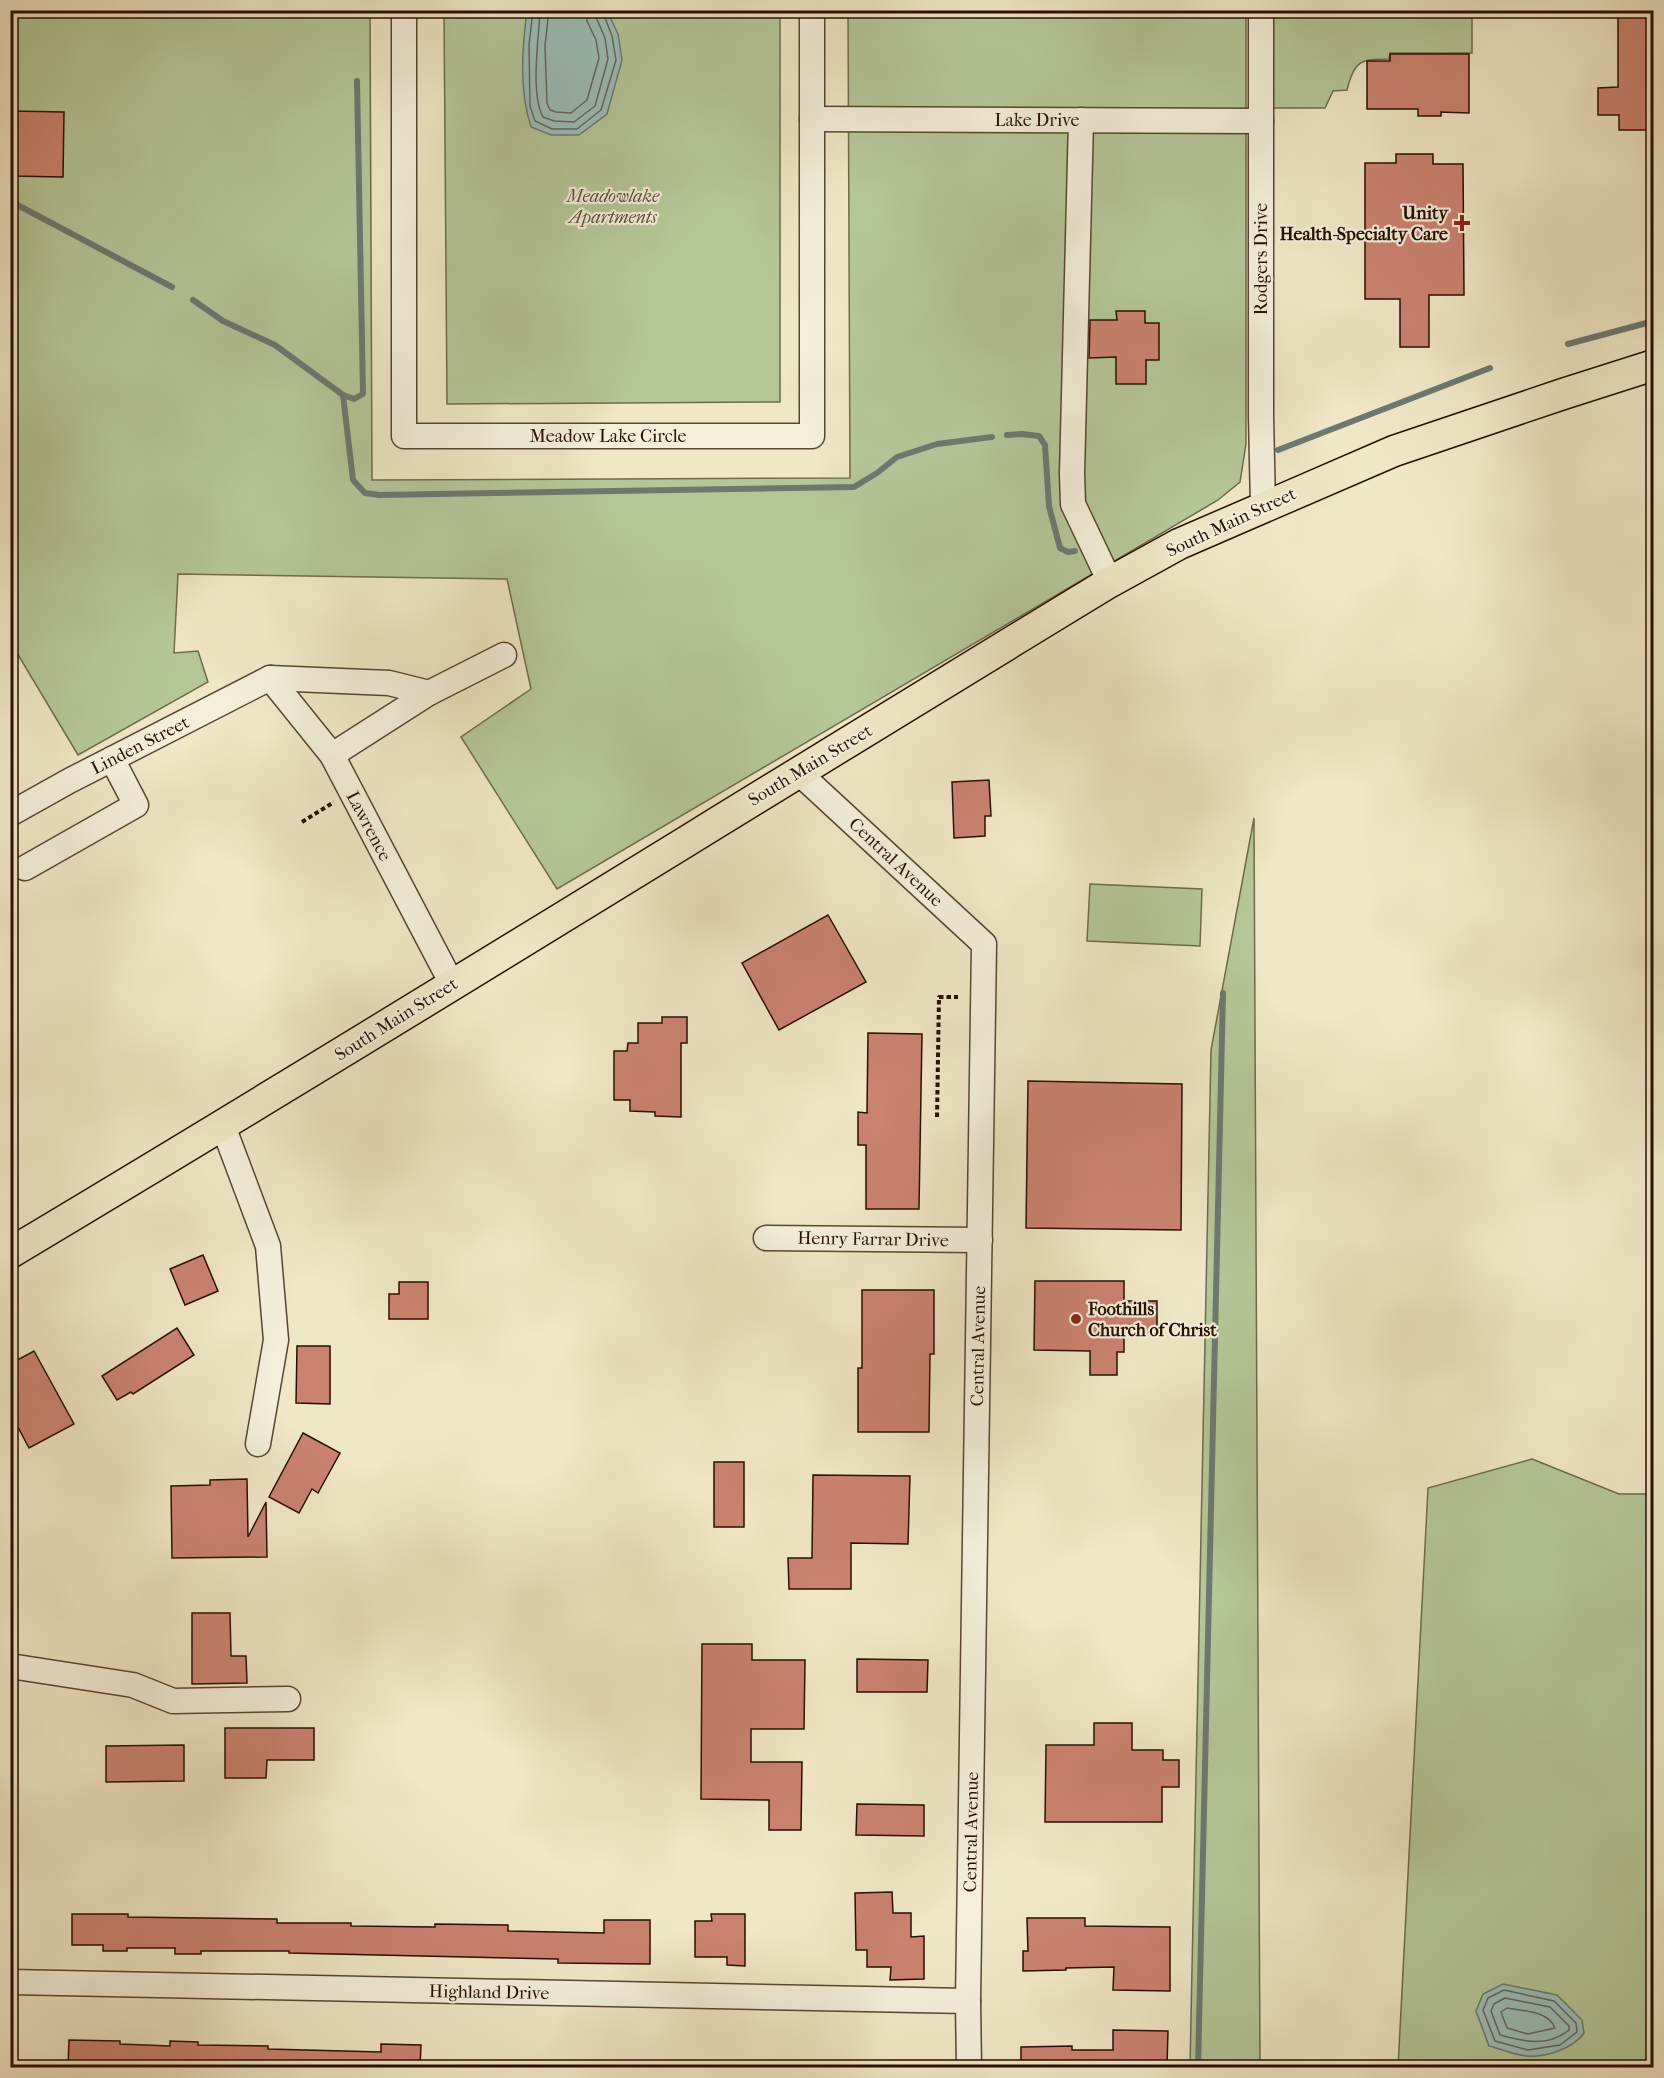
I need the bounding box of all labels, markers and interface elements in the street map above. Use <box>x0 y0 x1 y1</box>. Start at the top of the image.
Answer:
street label: Lake Drive <box>995 110 1080 131</box>
park label: Meadowlake Apartments <box>565 186 660 228</box>
street label: Rodgers Drive <box>1251 203 1272 315</box>
place label: Unity Health-Specialty Care <box>1280 203 1449 245</box>
marker: Unity Health-Specialty Care <box>1453 214 1471 232</box>
street label: Meadow Lake Circle <box>530 426 687 447</box>
street label: South Main Street <box>1163 483 1300 562</box>
street label: Linden Street <box>88 712 193 779</box>
street label: South Main Street <box>745 720 876 811</box>
street label: Lawrence <box>341 788 396 865</box>
street label: Central Avenue <box>844 814 947 911</box>
street label: South Main Street <box>331 973 462 1066</box>
street label: Henry Farrar Drive <box>797 1228 949 1251</box>
street label: Central Avenue <box>967 1285 990 1407</box>
place label: Foothills Church of Christ <box>1087 1299 1217 1341</box>
marker: Foothills Church of Christ <box>1069 1312 1083 1326</box>
street label: Central Avenue <box>960 1771 983 1893</box>
street label: Highland Drive <box>429 1981 550 2004</box>

